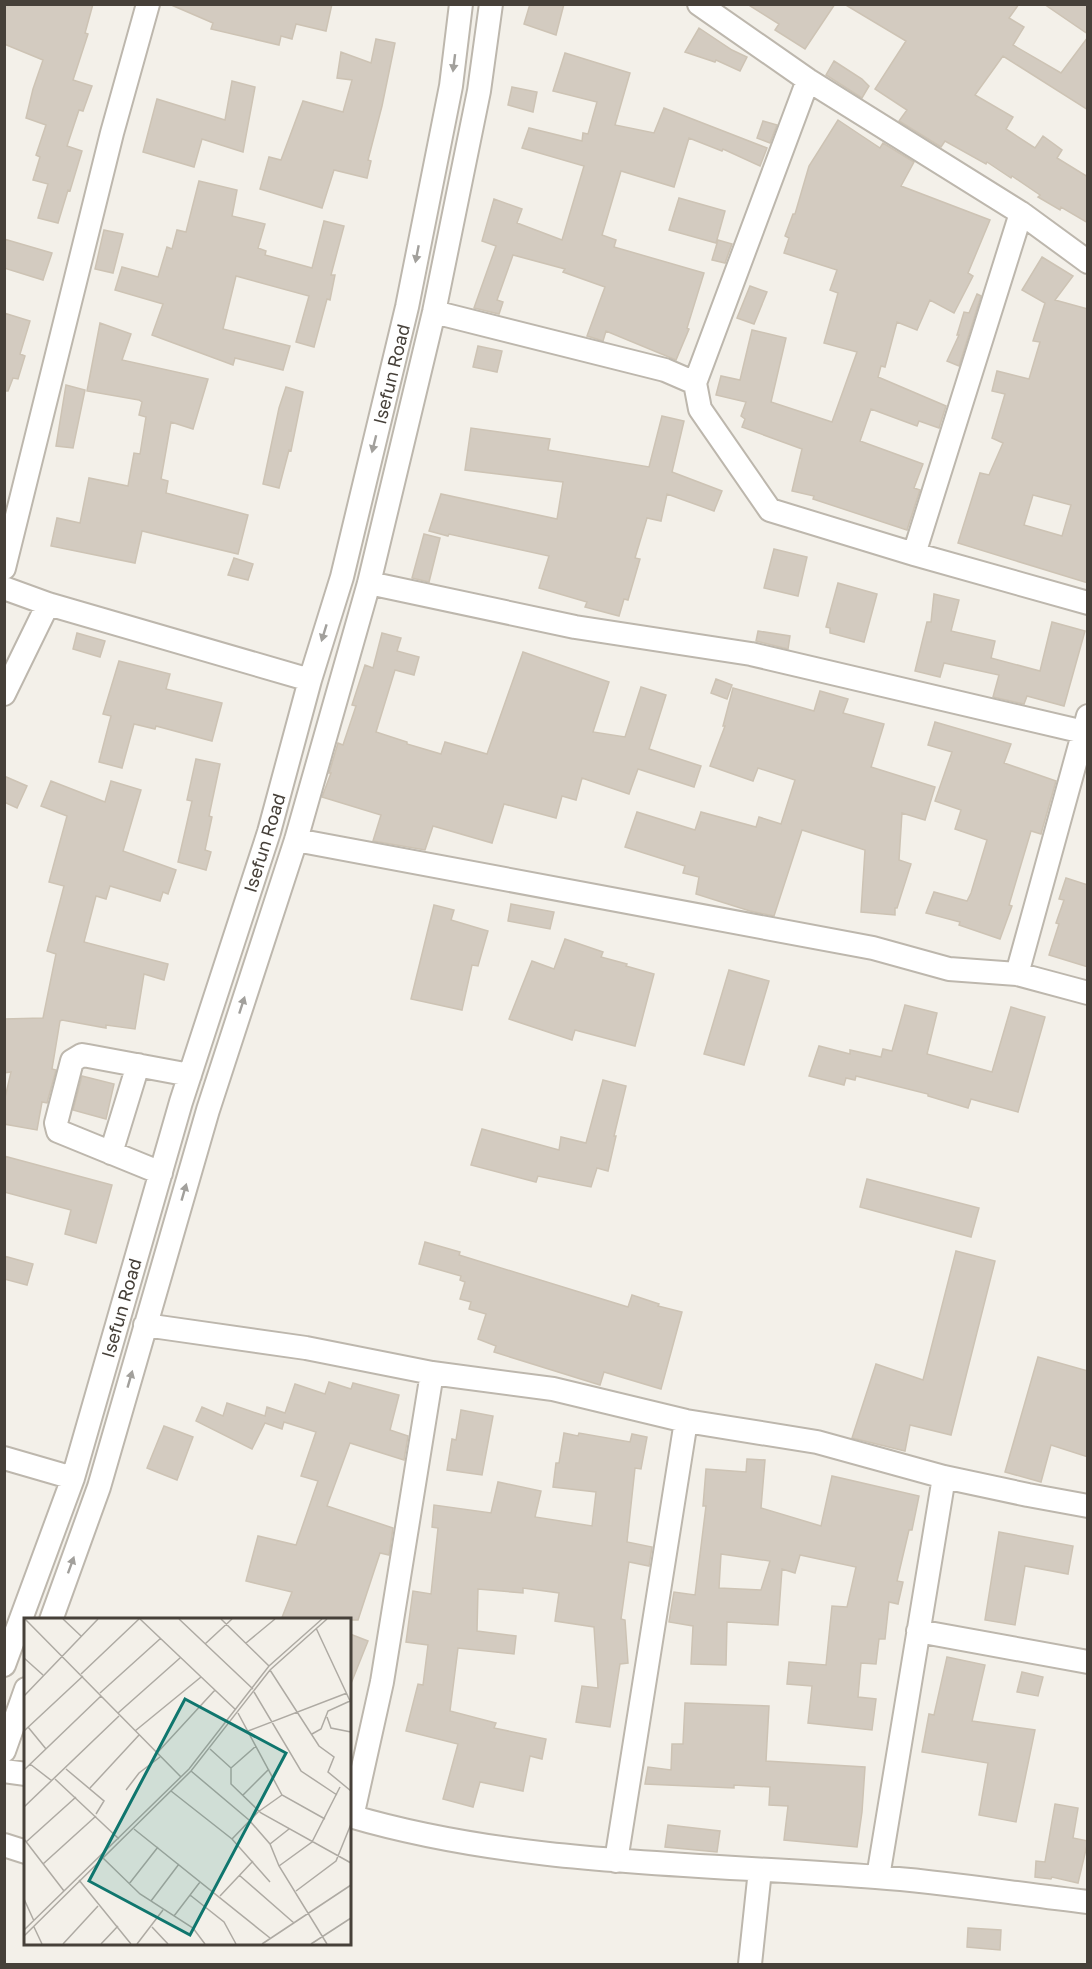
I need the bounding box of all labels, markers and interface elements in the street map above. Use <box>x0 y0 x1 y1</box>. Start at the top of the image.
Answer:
one-way arrow <box>449 53 459 72</box>
one-way arrow <box>412 245 421 264</box>
street label: Isefun Road <box>368 322 414 426</box>
one-way arrow <box>368 435 378 453</box>
one-way arrow <box>319 624 329 642</box>
street label: Isefun Road <box>238 791 290 895</box>
one-way arrow <box>238 996 247 1014</box>
one-way arrow <box>180 1182 189 1200</box>
street label: Isefun Road <box>96 1256 146 1360</box>
one-way arrow <box>126 1370 135 1388</box>
one-way arrow <box>66 1555 76 1573</box>
inset map <box>24 1618 351 1945</box>

